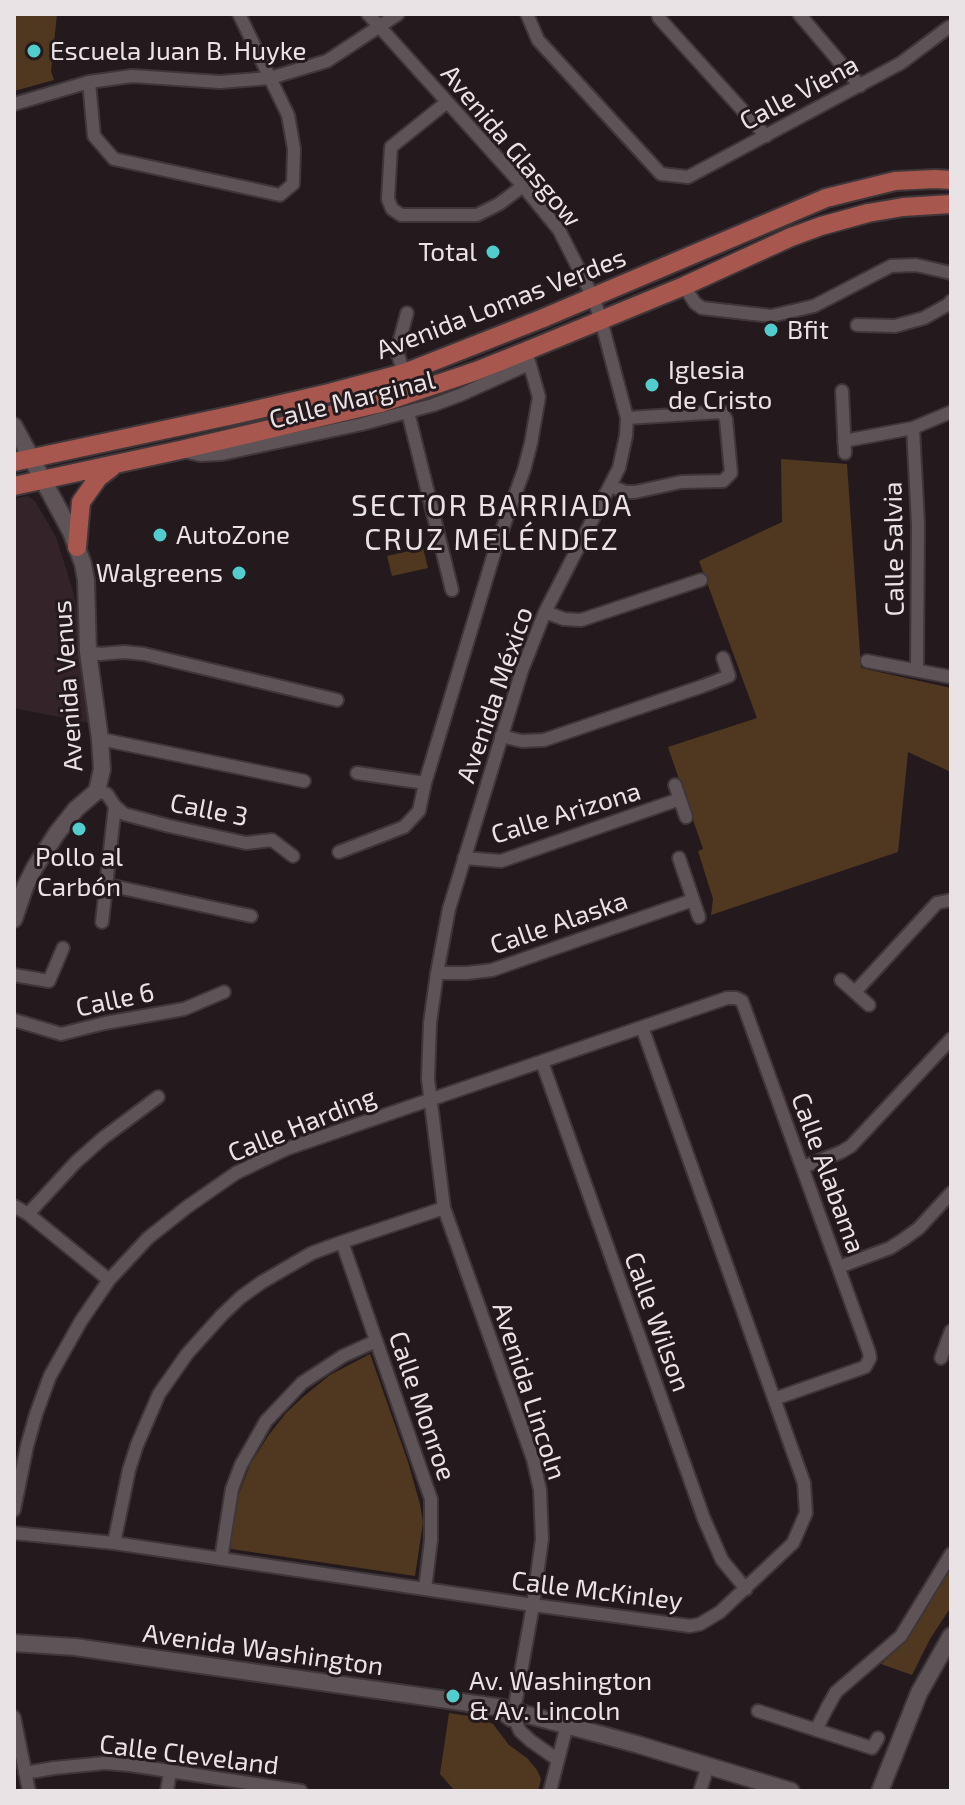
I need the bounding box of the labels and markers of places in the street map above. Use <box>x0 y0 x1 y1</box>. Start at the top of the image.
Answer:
place label: Escuela Juan B. Huyke <box>50 35 307 67</box>
marker: Escuela Juan B. Huyke <box>25 42 43 60</box>
place label: Total <box>418 236 477 268</box>
marker: Total <box>484 243 502 261</box>
place label: Bfit <box>787 314 829 346</box>
marker: Bfit <box>762 321 780 339</box>
place label: Iglesia de Cristo <box>668 354 772 416</box>
marker: Iglesia de Cristo <box>643 376 661 394</box>
place label: AutoZone <box>176 519 290 551</box>
marker: AutoZone <box>151 526 169 544</box>
place label: Walgreens <box>96 557 223 589</box>
marker: Walgreens <box>230 564 248 582</box>
marker: Pollo al Carbón <box>70 820 88 838</box>
place label: Pollo al Carbón <box>35 841 123 902</box>
place label: Av. Washington & Av. Lincoln <box>469 1665 652 1726</box>
marker: Av. Washington & Av. Lincoln <box>444 1687 462 1705</box>

